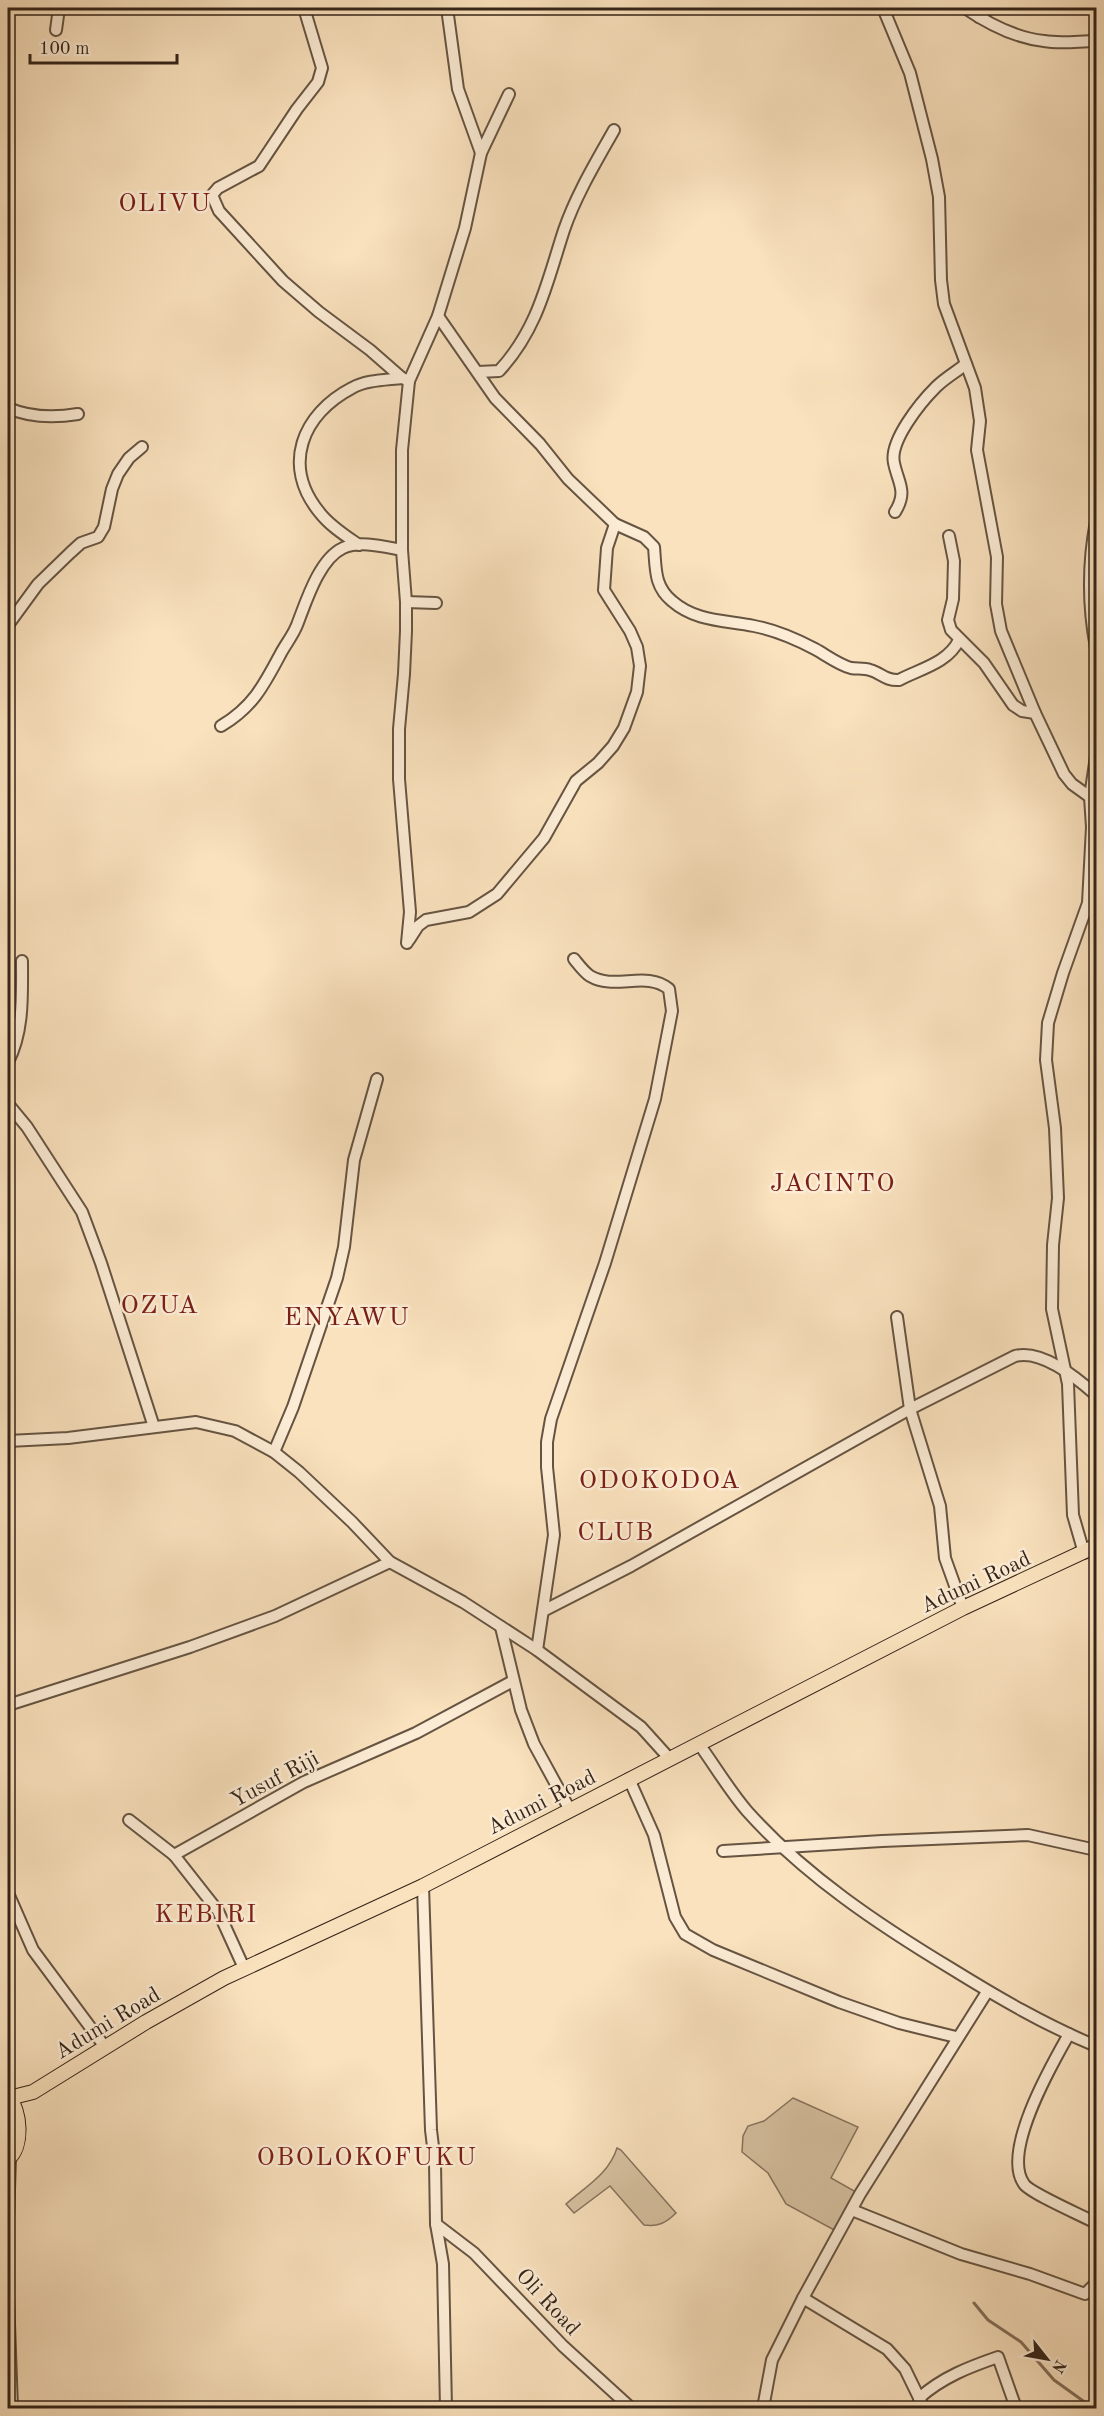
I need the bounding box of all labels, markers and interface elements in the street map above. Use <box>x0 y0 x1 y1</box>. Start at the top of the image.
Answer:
scale bar <box>30 27 177 65</box>
text: 100 m <box>39 40 90 58</box>
district label: OLIVU <box>118 191 212 217</box>
district label: JACINTO <box>770 1171 896 1197</box>
district label: OZUA <box>121 1293 199 1319</box>
district label: ENYAWU <box>284 1305 410 1331</box>
district label: ODOKODOA <box>579 1468 741 1494</box>
district label: CLUB <box>577 1520 655 1546</box>
street label: Adumi Road <box>917 1548 1034 1618</box>
street label: Yusuf Riji <box>227 1747 323 1812</box>
street label: Adumi Road <box>484 1766 600 1840</box>
district label: KEBIRI <box>154 1902 258 1928</box>
street label: Adumi Road <box>52 1984 165 2064</box>
district label: OBOLOKOFUKU <box>256 2145 478 2171</box>
street label: Oli Road <box>511 2265 584 2340</box>
north arrow <box>1017 2329 1077 2389</box>
text: N <box>1048 2356 1068 2376</box>

